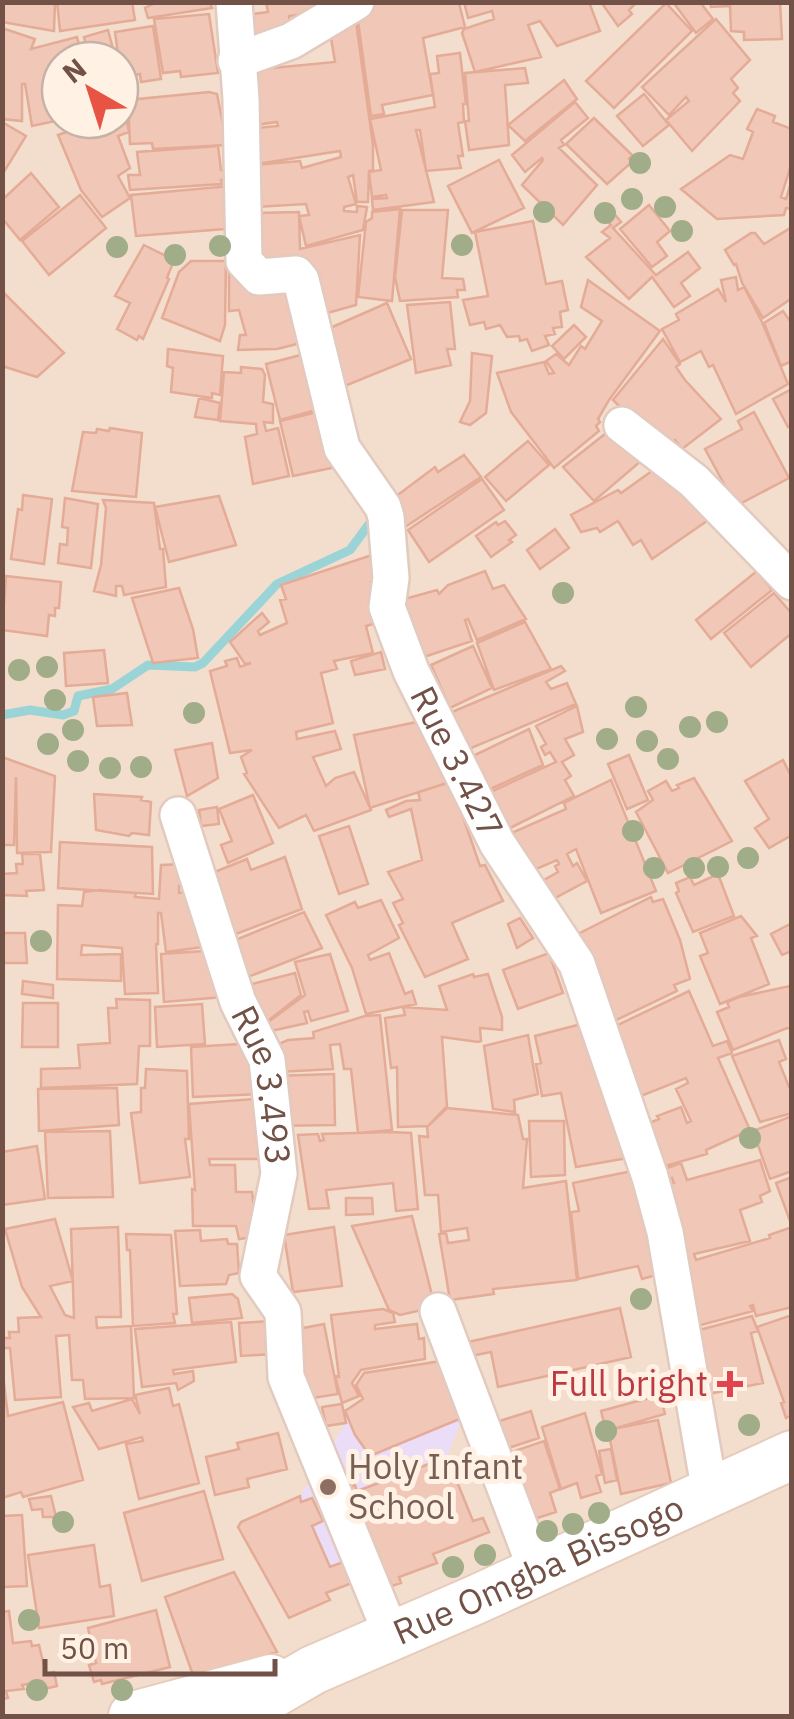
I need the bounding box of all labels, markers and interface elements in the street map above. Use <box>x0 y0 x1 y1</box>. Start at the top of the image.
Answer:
north arrow <box>40 40 140 140</box>
text: N <box>54 49 93 91</box>
street label: Rue 3.427 <box>400 678 515 845</box>
street label: Rue 3.493 <box>221 997 302 1167</box>
place label: Full bright <box>550 1360 708 1406</box>
marker: Full bright <box>717 1371 743 1397</box>
place label: Holy Infant School <box>348 1443 523 1529</box>
marker: Holy Infant School <box>317 1476 339 1498</box>
street label: Rue Omgba Bissogo <box>386 1484 691 1655</box>
scale bar <box>45 1614 275 1676</box>
text: 50 m <box>60 1628 129 1667</box>

